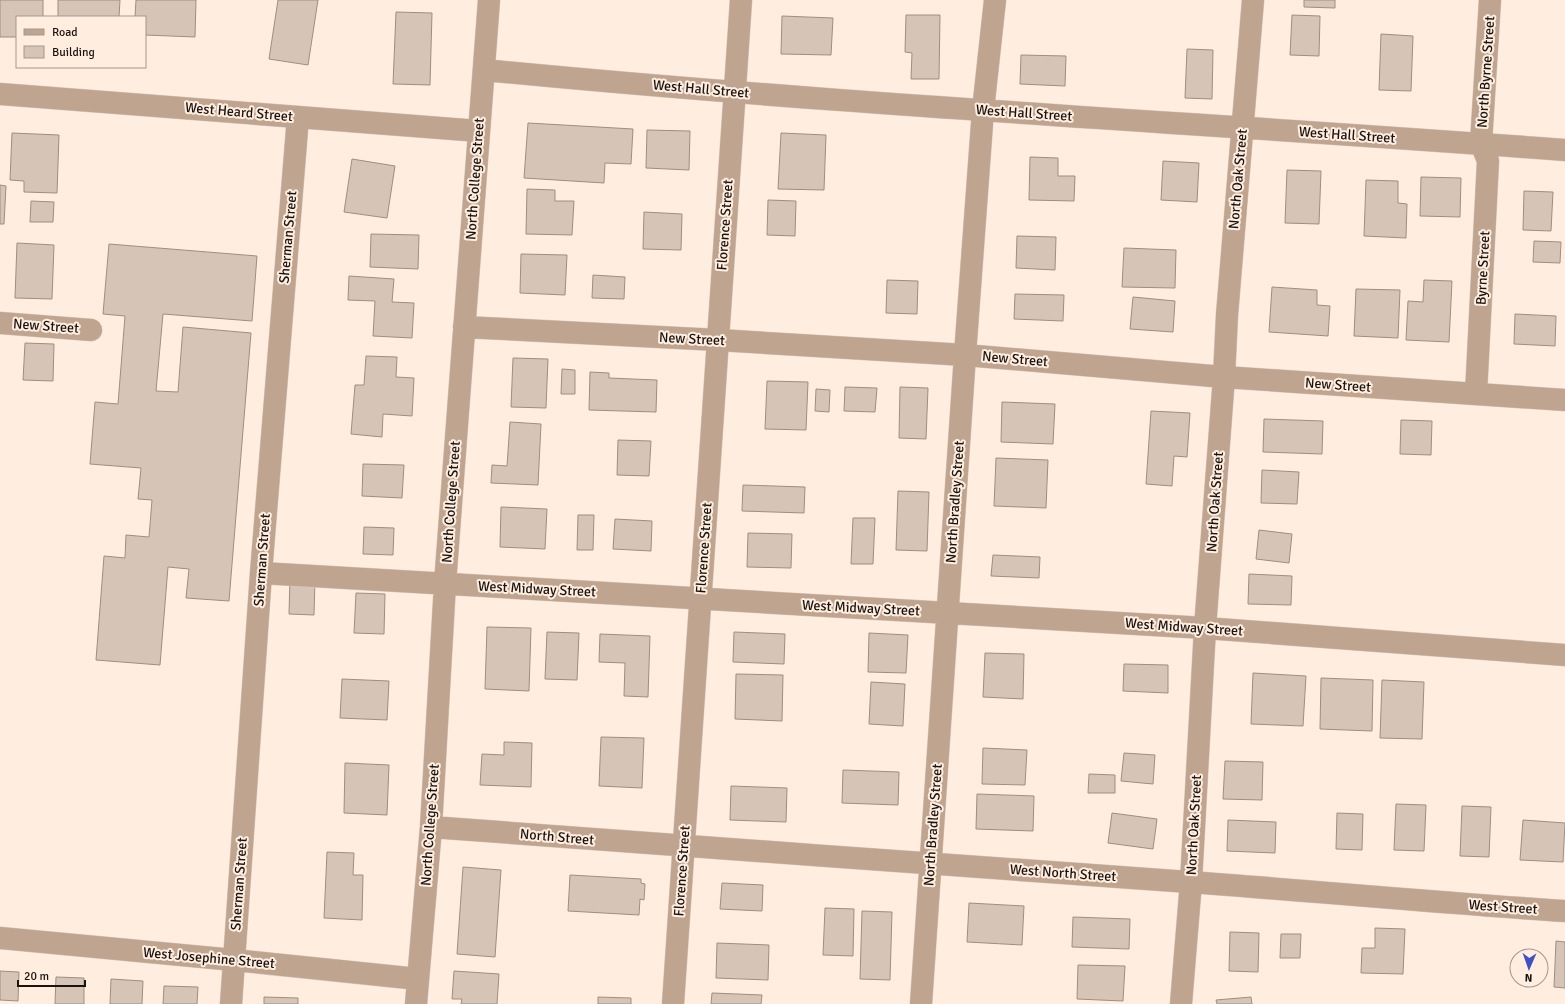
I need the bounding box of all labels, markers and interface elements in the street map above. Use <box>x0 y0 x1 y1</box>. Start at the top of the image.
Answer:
street label: North Byrne Street <box>1474 15 1498 128</box>
legend <box>16 16 146 68</box>
text: Road <box>52 25 78 40</box>
text: Building <box>52 45 95 60</box>
street label: West Hall Street <box>652 76 750 102</box>
street label: West Heard Street <box>184 99 294 125</box>
street label: West Hall Street <box>975 101 1073 125</box>
street label: North College Street <box>462 117 488 241</box>
street label: West Hall Street <box>1298 123 1396 147</box>
street label: North Oak Street <box>1225 128 1251 230</box>
street label: Florence Street <box>713 179 737 271</box>
street label: Sherman Street <box>275 190 301 284</box>
street label: Byrne Street <box>1473 230 1493 305</box>
street label: New Street <box>12 315 80 337</box>
street label: New Street <box>659 329 726 349</box>
street label: New Street <box>981 348 1049 370</box>
street label: New Street <box>1304 374 1372 396</box>
street label: North College Street <box>438 440 464 564</box>
street label: North Bradley Street <box>942 440 968 564</box>
street label: North Oak Street <box>1203 451 1227 553</box>
street label: Florence Street <box>692 502 716 594</box>
street label: Sherman Street <box>250 513 274 607</box>
street label: West Midway Street <box>478 577 596 601</box>
street label: West Midway Street <box>802 596 920 620</box>
street label: West Midway Street <box>1125 614 1244 640</box>
street label: North College Street <box>417 763 443 887</box>
street label: North Bradley Street <box>920 763 946 887</box>
street label: North Oak Street <box>1183 774 1205 876</box>
street label: North Street <box>519 825 595 849</box>
street label: Florence Street <box>670 825 694 917</box>
street label: Sherman Street <box>227 837 251 931</box>
street label: West North Street <box>1009 861 1117 885</box>
street label: West Street <box>1468 896 1538 918</box>
street label: West Josephine Street <box>142 944 276 972</box>
north arrow <box>1509 948 1549 988</box>
scale bar <box>18 962 85 988</box>
text: 20 m <box>24 969 49 984</box>
text: N <box>1525 971 1533 984</box>

